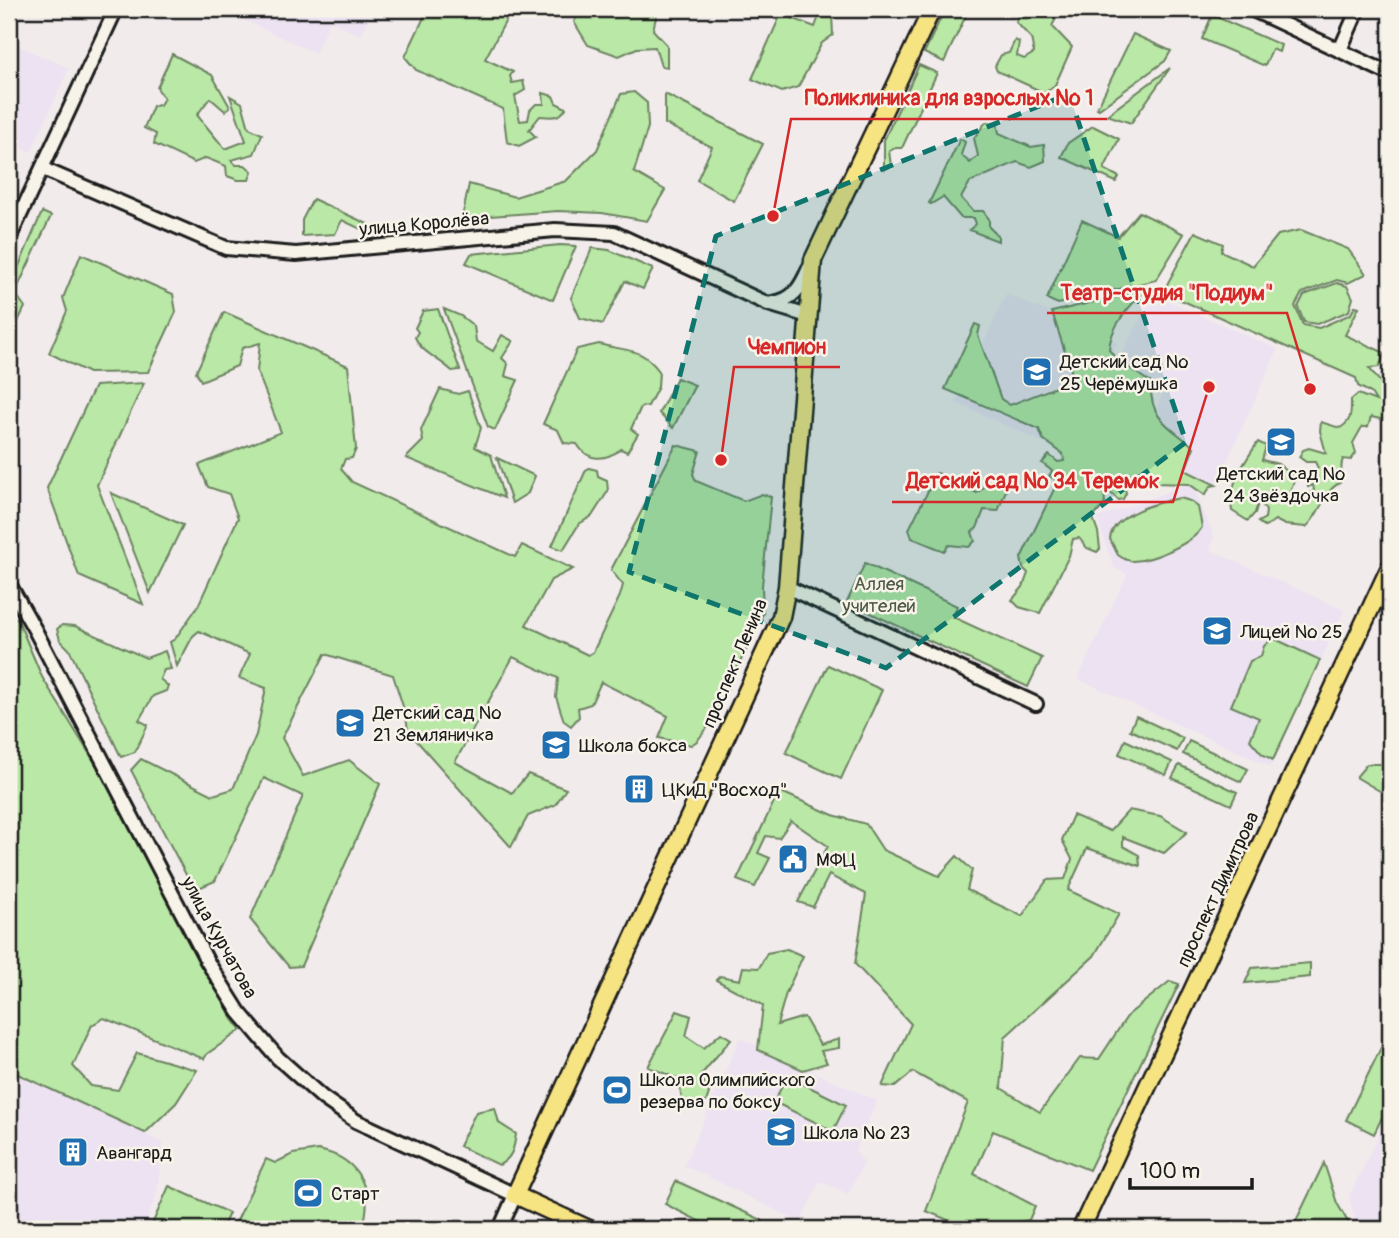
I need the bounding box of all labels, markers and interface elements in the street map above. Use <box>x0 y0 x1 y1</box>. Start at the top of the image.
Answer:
callout: Поликлиника для взрослых № 1 <box>791 77 1107 119</box>
text: Поликлиника для взрослых № 1 <box>805 85 1093 112</box>
street label: улица Королёва <box>357 206 490 242</box>
callout: Театр-студия "Подиум" <box>1047 271 1287 313</box>
text: Театр-студия "Подиум" <box>1060 280 1273 307</box>
callout: Чемпион <box>734 325 840 367</box>
text: Чемпион <box>748 334 826 361</box>
place label: Детский сад № 25 Черёмушка <box>1059 350 1189 396</box>
school or university icon: Детский сад № 25 Черёмушка <box>1020 355 1054 389</box>
school or university icon: Детский сад № 24 Звёздочка <box>1264 425 1298 459</box>
callout: Детский сад № 34 Теремок <box>892 460 1173 502</box>
place label: Детский сад № 24 Звёздочка <box>1216 462 1345 508</box>
text: Детский сад № 34 Теремок <box>904 468 1160 495</box>
park label: Аллея учителей <box>841 572 916 618</box>
street label: проспект Ленина <box>697 595 773 732</box>
school or university icon: Лицей № 25 <box>1200 614 1234 648</box>
place label: Лицей № 25 <box>1239 620 1342 644</box>
place label: Детский сад № 21 Земляничка <box>372 701 502 747</box>
school or university icon: Детский сад № 21 Земляничка <box>333 706 367 740</box>
school or university icon: Школа бокса <box>539 728 573 762</box>
place label: Школа бокса <box>579 734 687 758</box>
building icon: ЦКиД "Восход" <box>622 772 656 806</box>
place label: ЦКиД "Восход" <box>662 778 788 802</box>
street label: проспект Димитрова <box>1171 808 1264 971</box>
public building icon: МФЦ <box>776 842 810 876</box>
place label: МФЦ <box>816 848 856 872</box>
street label: улица Курчатова <box>175 871 263 1003</box>
place label: Школа Олимпийского резерва по боксу <box>640 1068 815 1114</box>
sports icon: Школа Олимпийского резерва по боксу <box>600 1073 634 1107</box>
school or university icon: Школа № 23 <box>764 1115 798 1149</box>
place label: Школа № 23 <box>804 1121 910 1145</box>
building icon: Авангард <box>56 1135 90 1169</box>
place label: Авангард <box>96 1141 172 1165</box>
scale bar <box>1130 1147 1252 1191</box>
text: 100 m <box>1140 1158 1200 1185</box>
sports icon: Старт <box>291 1176 325 1210</box>
place label: Старт <box>331 1182 380 1206</box>

